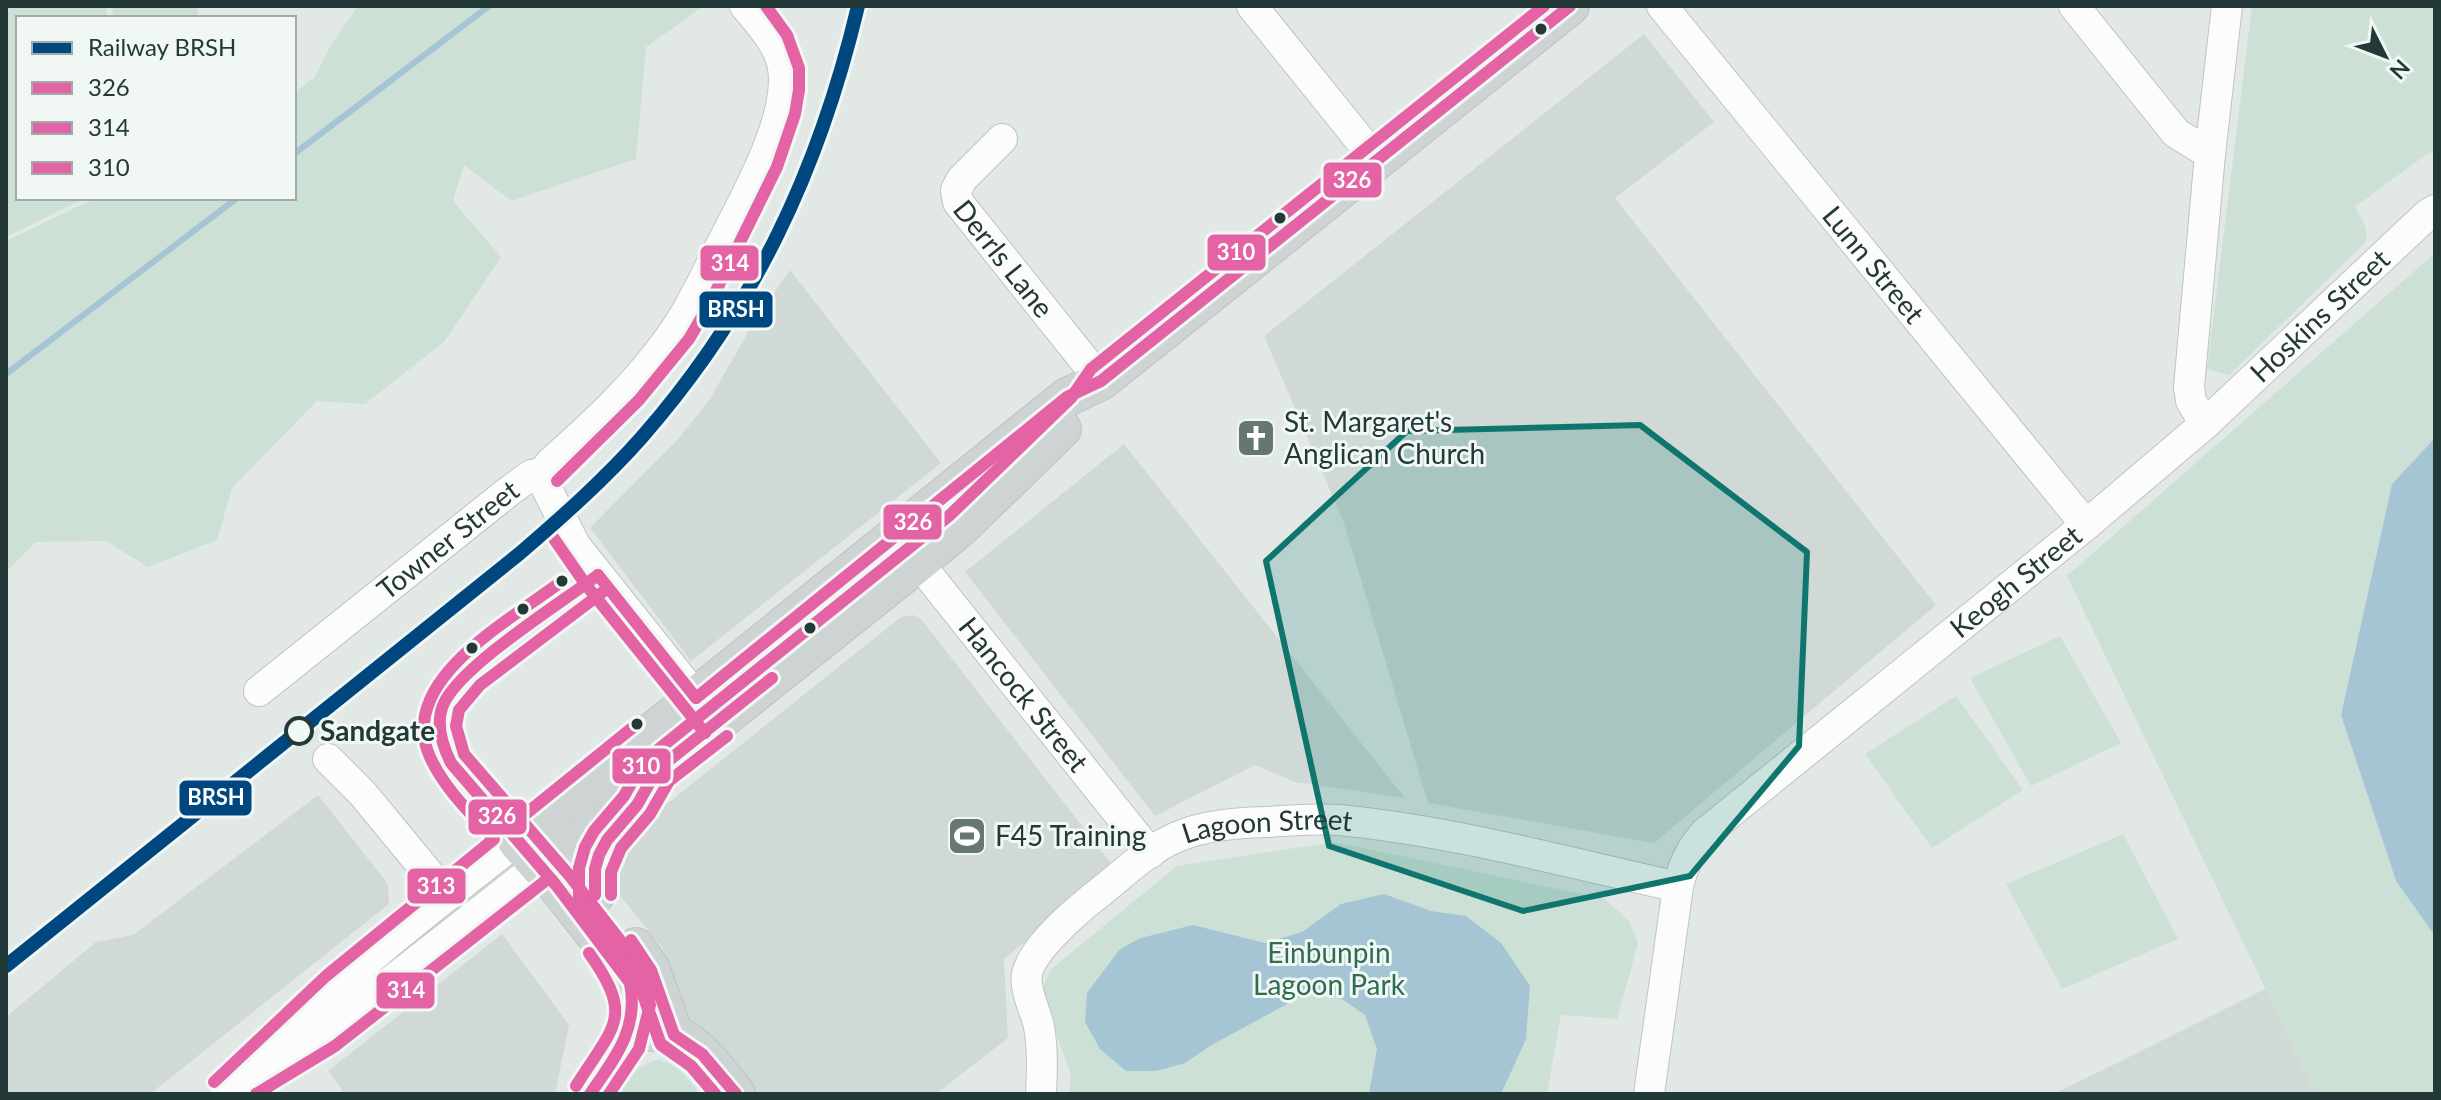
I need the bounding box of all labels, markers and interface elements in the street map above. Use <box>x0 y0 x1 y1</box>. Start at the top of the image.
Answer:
legend <box>16 16 296 200</box>
north arrow <box>2345 16 2425 96</box>
unlabelled marker <box>1533 21 1549 37</box>
text: Railway BRSH <box>88 32 236 61</box>
text: N <box>2385 54 2416 85</box>
text: 326 <box>88 72 130 101</box>
text: 314 <box>88 112 130 141</box>
text: 310 <box>88 152 130 181</box>
line badge: 326 <box>1322 161 1383 199</box>
text: 326 <box>1333 166 1371 193</box>
street label: Derrls Lane <box>947 193 1061 324</box>
street label: Lunn Street <box>1816 199 1932 330</box>
unlabelled marker <box>1272 210 1288 226</box>
line badge: 310 <box>1206 233 1267 272</box>
text: 310 <box>1217 238 1255 265</box>
street label: Hoskins Street <box>2243 241 2396 389</box>
line badge: 314 <box>699 244 760 282</box>
text: 314 <box>711 249 749 276</box>
line badge: BRSH <box>698 290 774 329</box>
text: BRSH <box>707 295 765 322</box>
place label: St. Margaret's Anglican Church <box>1284 404 1485 470</box>
church icon: St. Margaret's Anglican Church <box>1235 417 1277 459</box>
street label: Towner Street <box>370 472 525 606</box>
line badge: 326 <box>882 503 943 541</box>
text: 326 <box>894 508 932 535</box>
street label: Keogh Street <box>1943 518 2088 644</box>
unlabelled marker <box>554 573 570 589</box>
unlabelled marker <box>515 601 531 617</box>
street label: Hancock Street <box>952 610 1096 778</box>
unlabelled marker <box>802 620 818 636</box>
unlabelled marker <box>464 640 480 656</box>
place label: Sandgate <box>320 713 435 747</box>
unlabelled marker <box>629 716 645 732</box>
marker: Sandgate <box>285 717 313 745</box>
line badge: 310 <box>611 747 672 785</box>
text: 310 <box>622 752 660 779</box>
line badge: BRSH <box>178 779 253 817</box>
text: BRSH <box>187 783 245 810</box>
line badge: 326 <box>467 798 528 836</box>
street label: Lagoon Street <box>1177 801 1354 850</box>
text: 326 <box>478 802 516 829</box>
sports icon: F45 Training <box>946 815 988 857</box>
place label: F45 Training <box>995 818 1146 852</box>
line badge: 313 <box>406 867 467 905</box>
text: 313 <box>417 872 455 899</box>
park label: Einbunpin Lagoon Park <box>1253 935 1406 1001</box>
line badge: 314 <box>375 971 436 1010</box>
text: 314 <box>387 976 425 1003</box>

